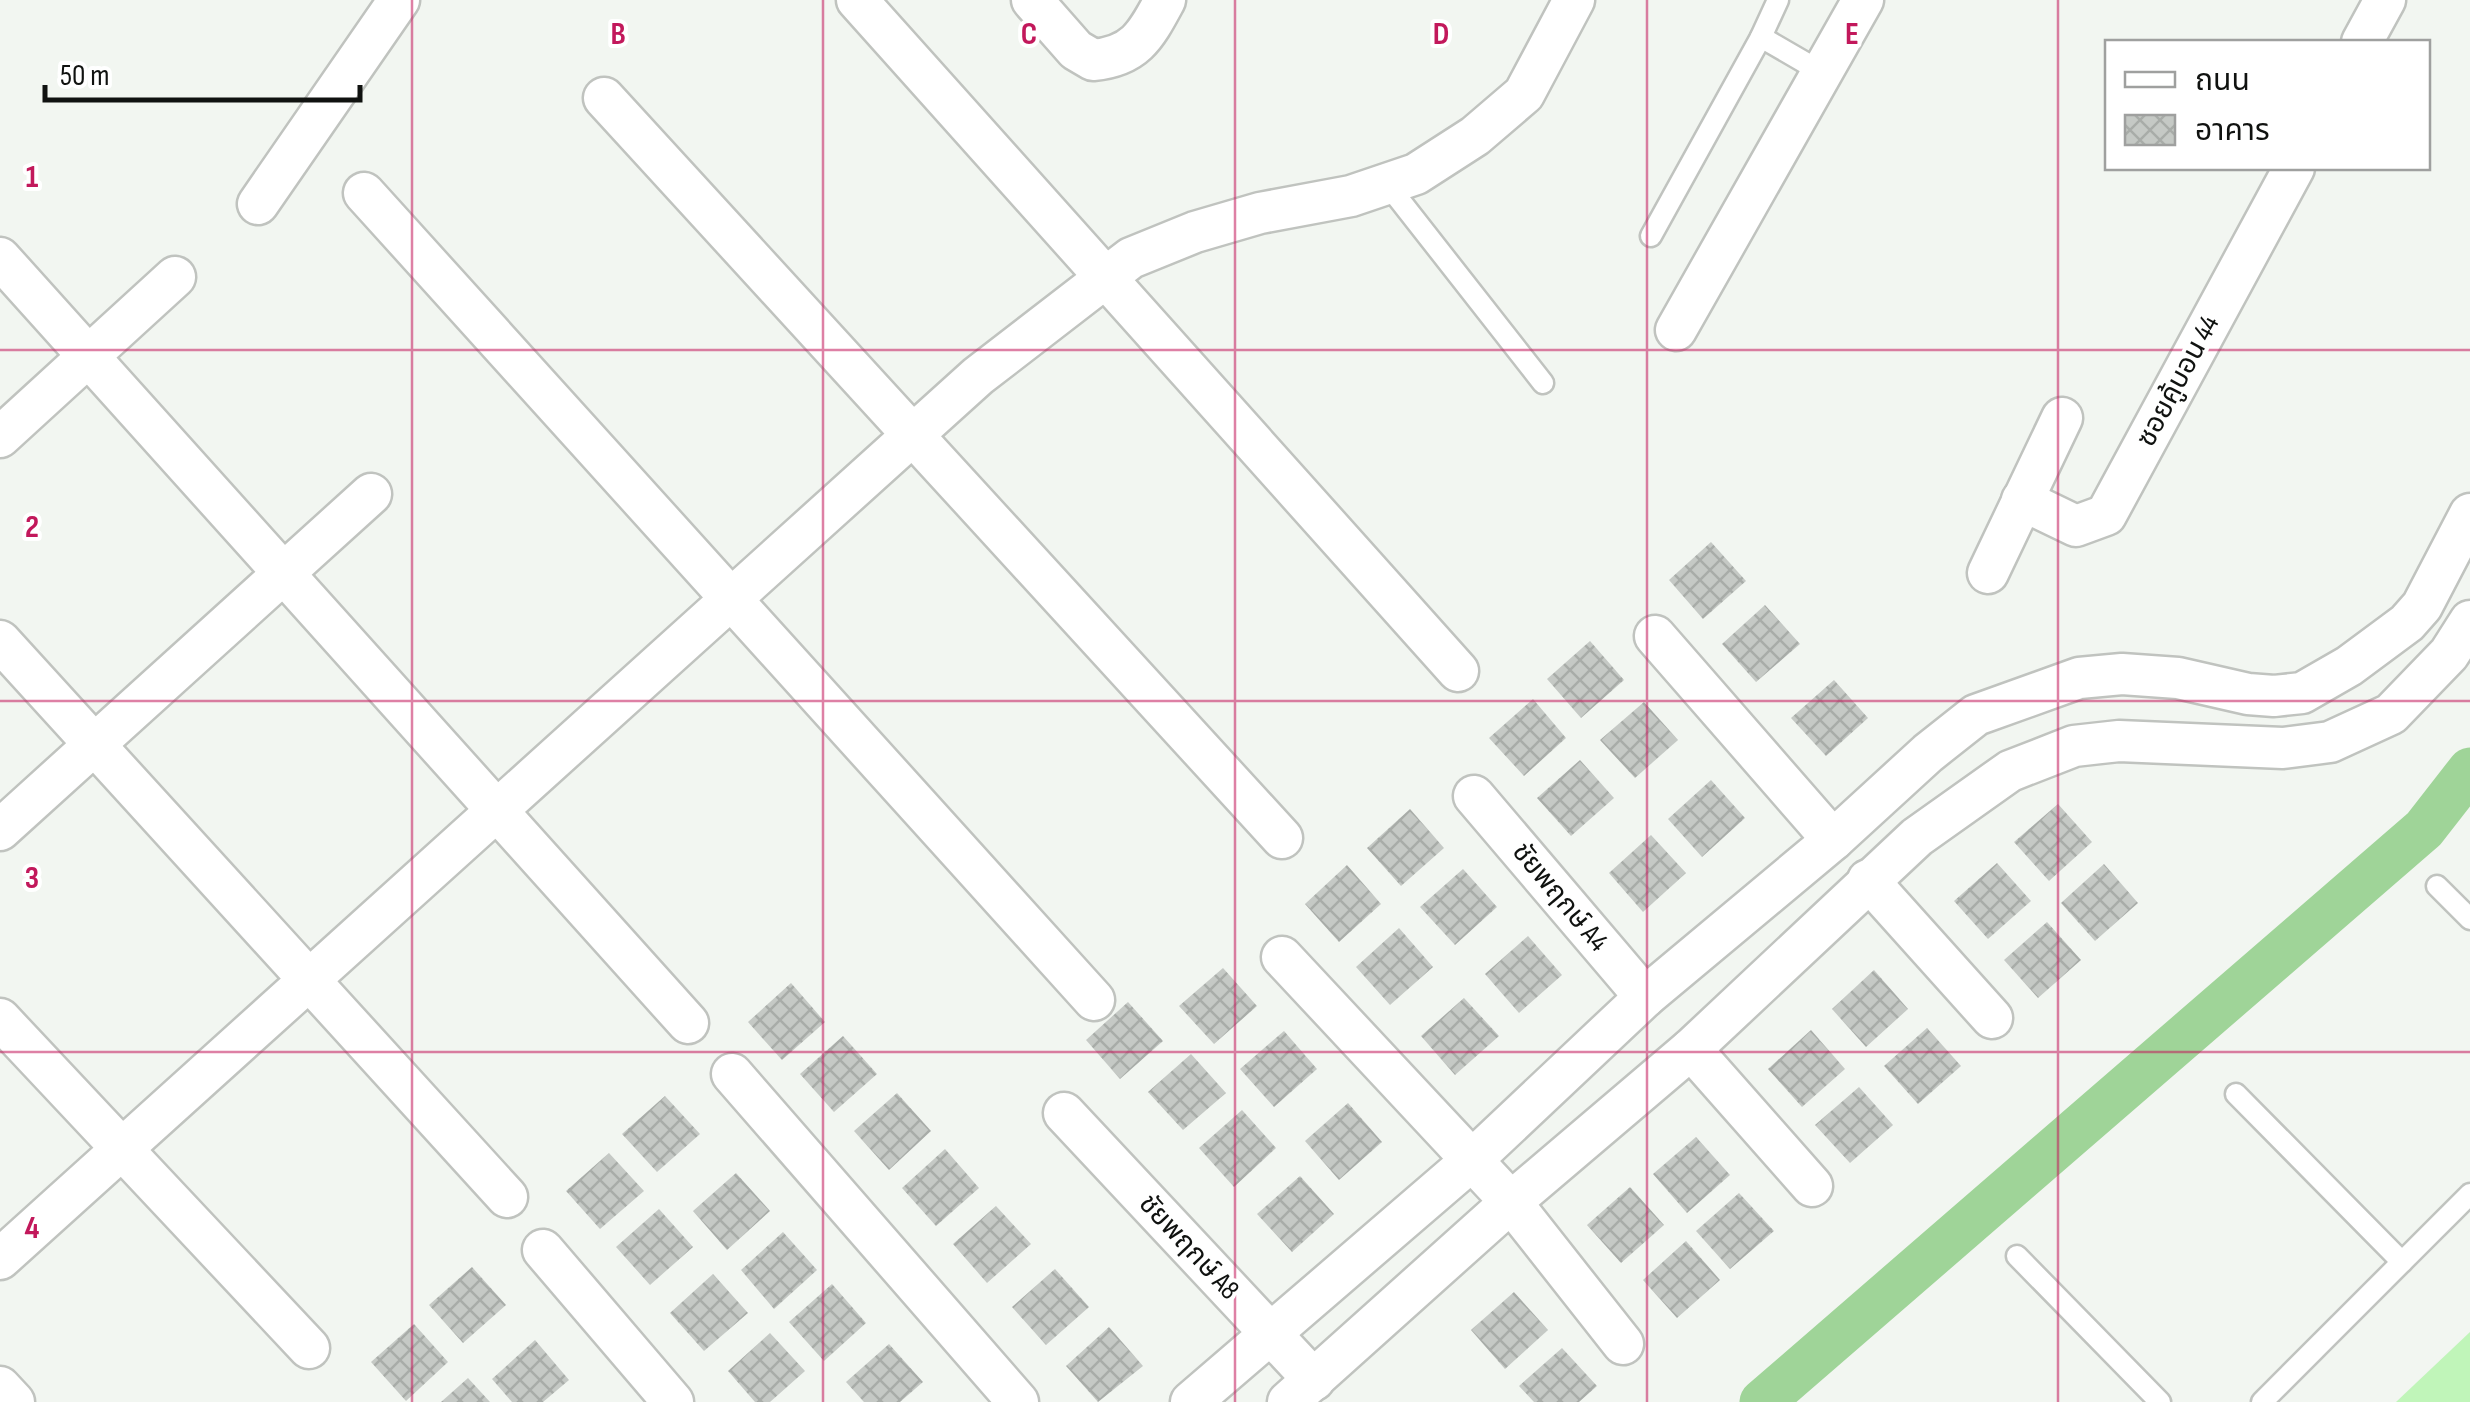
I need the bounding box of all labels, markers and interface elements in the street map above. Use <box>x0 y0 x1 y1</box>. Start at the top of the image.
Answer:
text: B <box>610 15 626 54</box>
text: C <box>1021 15 1037 54</box>
text: D <box>1433 15 1449 54</box>
text: E <box>1845 15 1859 54</box>
scale bar <box>45 40 360 102</box>
legend <box>2105 40 2430 170</box>
text: 50 m <box>60 58 109 94</box>
text: ถนน <box>2195 63 2250 99</box>
text: อาคาร <box>2195 113 2270 149</box>
text: 1 <box>26 158 39 197</box>
street label: ซอยคู้บอน 44 <box>2130 310 2226 452</box>
text: 2 <box>25 508 39 547</box>
street label: ชัยพฤกษ์ A4 <box>1505 836 1615 958</box>
text: 3 <box>25 859 39 898</box>
street label: ชัยพฤกษ์ A8 <box>1132 1188 1246 1306</box>
text: 4 <box>25 1209 40 1248</box>

